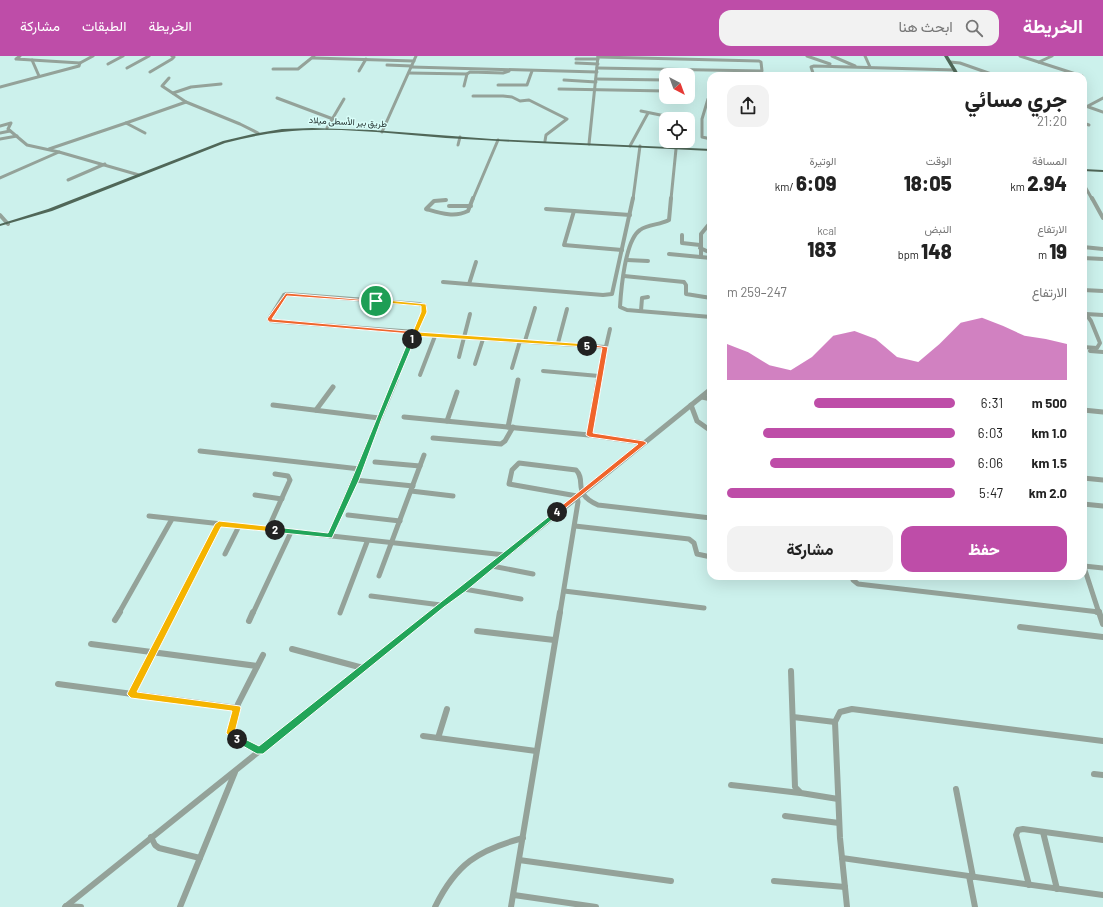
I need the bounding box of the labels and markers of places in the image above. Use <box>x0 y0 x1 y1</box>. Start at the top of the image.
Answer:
pin <box>359 284 393 318</box>
pin: 1 <box>402 329 422 349</box>
pin: 5 <box>577 336 597 356</box>
pin: 4 <box>547 502 567 522</box>
pin: 2 <box>265 520 285 540</box>
pin: 3 <box>227 729 247 749</box>

